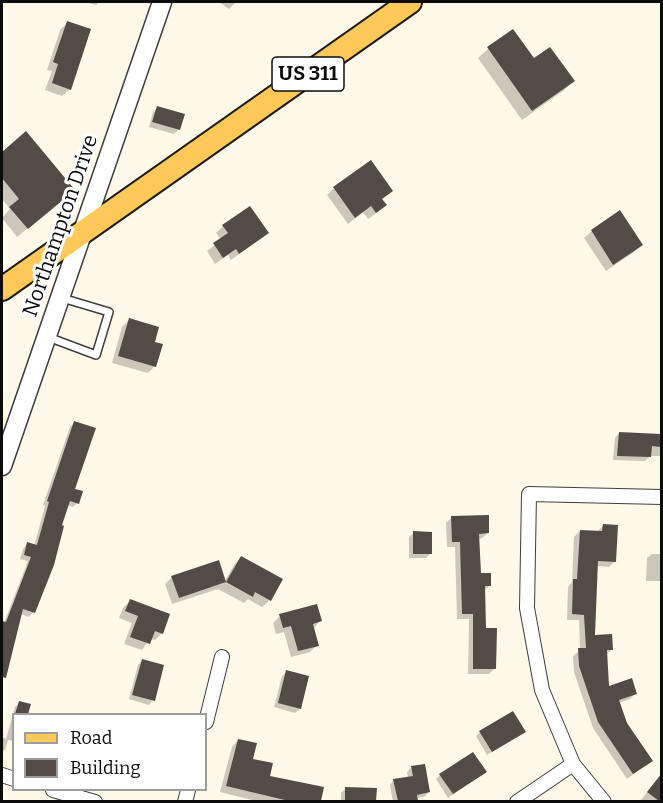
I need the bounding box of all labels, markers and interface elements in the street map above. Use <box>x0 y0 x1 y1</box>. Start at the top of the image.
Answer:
road number: US 311 <box>272 57 344 91</box>
street label: Northampton Drive <box>18 132 104 320</box>
legend <box>12 713 207 791</box>
text: Road <box>70 727 112 749</box>
text: Building <box>70 757 141 779</box>

